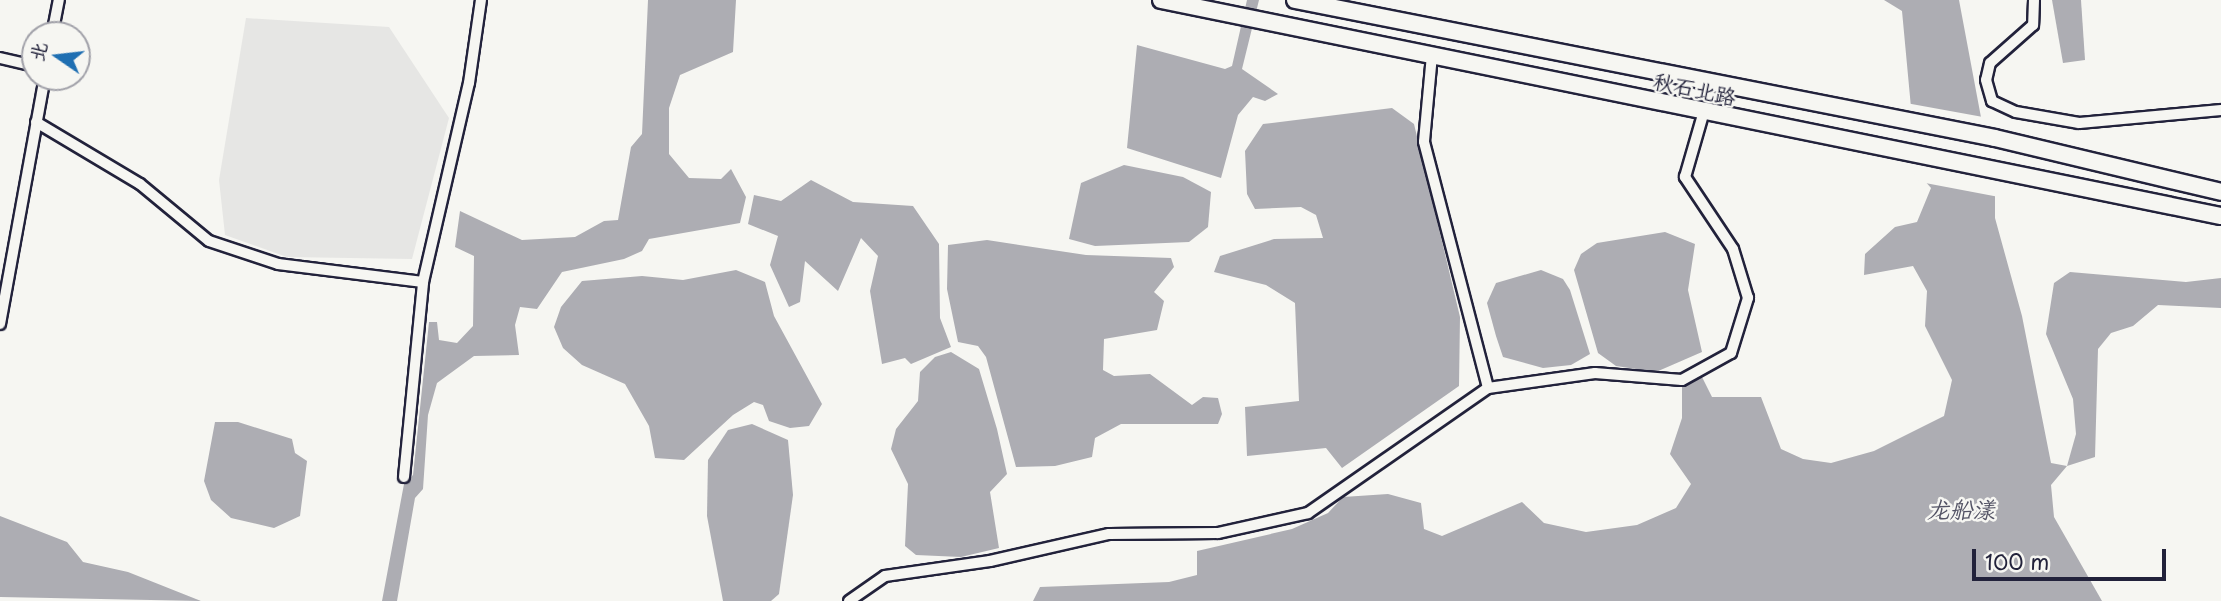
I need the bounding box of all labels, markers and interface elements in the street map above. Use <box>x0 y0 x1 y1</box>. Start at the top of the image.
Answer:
north arrow <box>21 21 91 91</box>
text: 北 <box>22 39 53 64</box>
street label: 秋石北路 <box>1651 67 1739 109</box>
water label: 龙船漾 <box>1927 495 1995 523</box>
scale bar <box>1976 534 2170 578</box>
text: 100 m <box>1985 545 2049 577</box>

